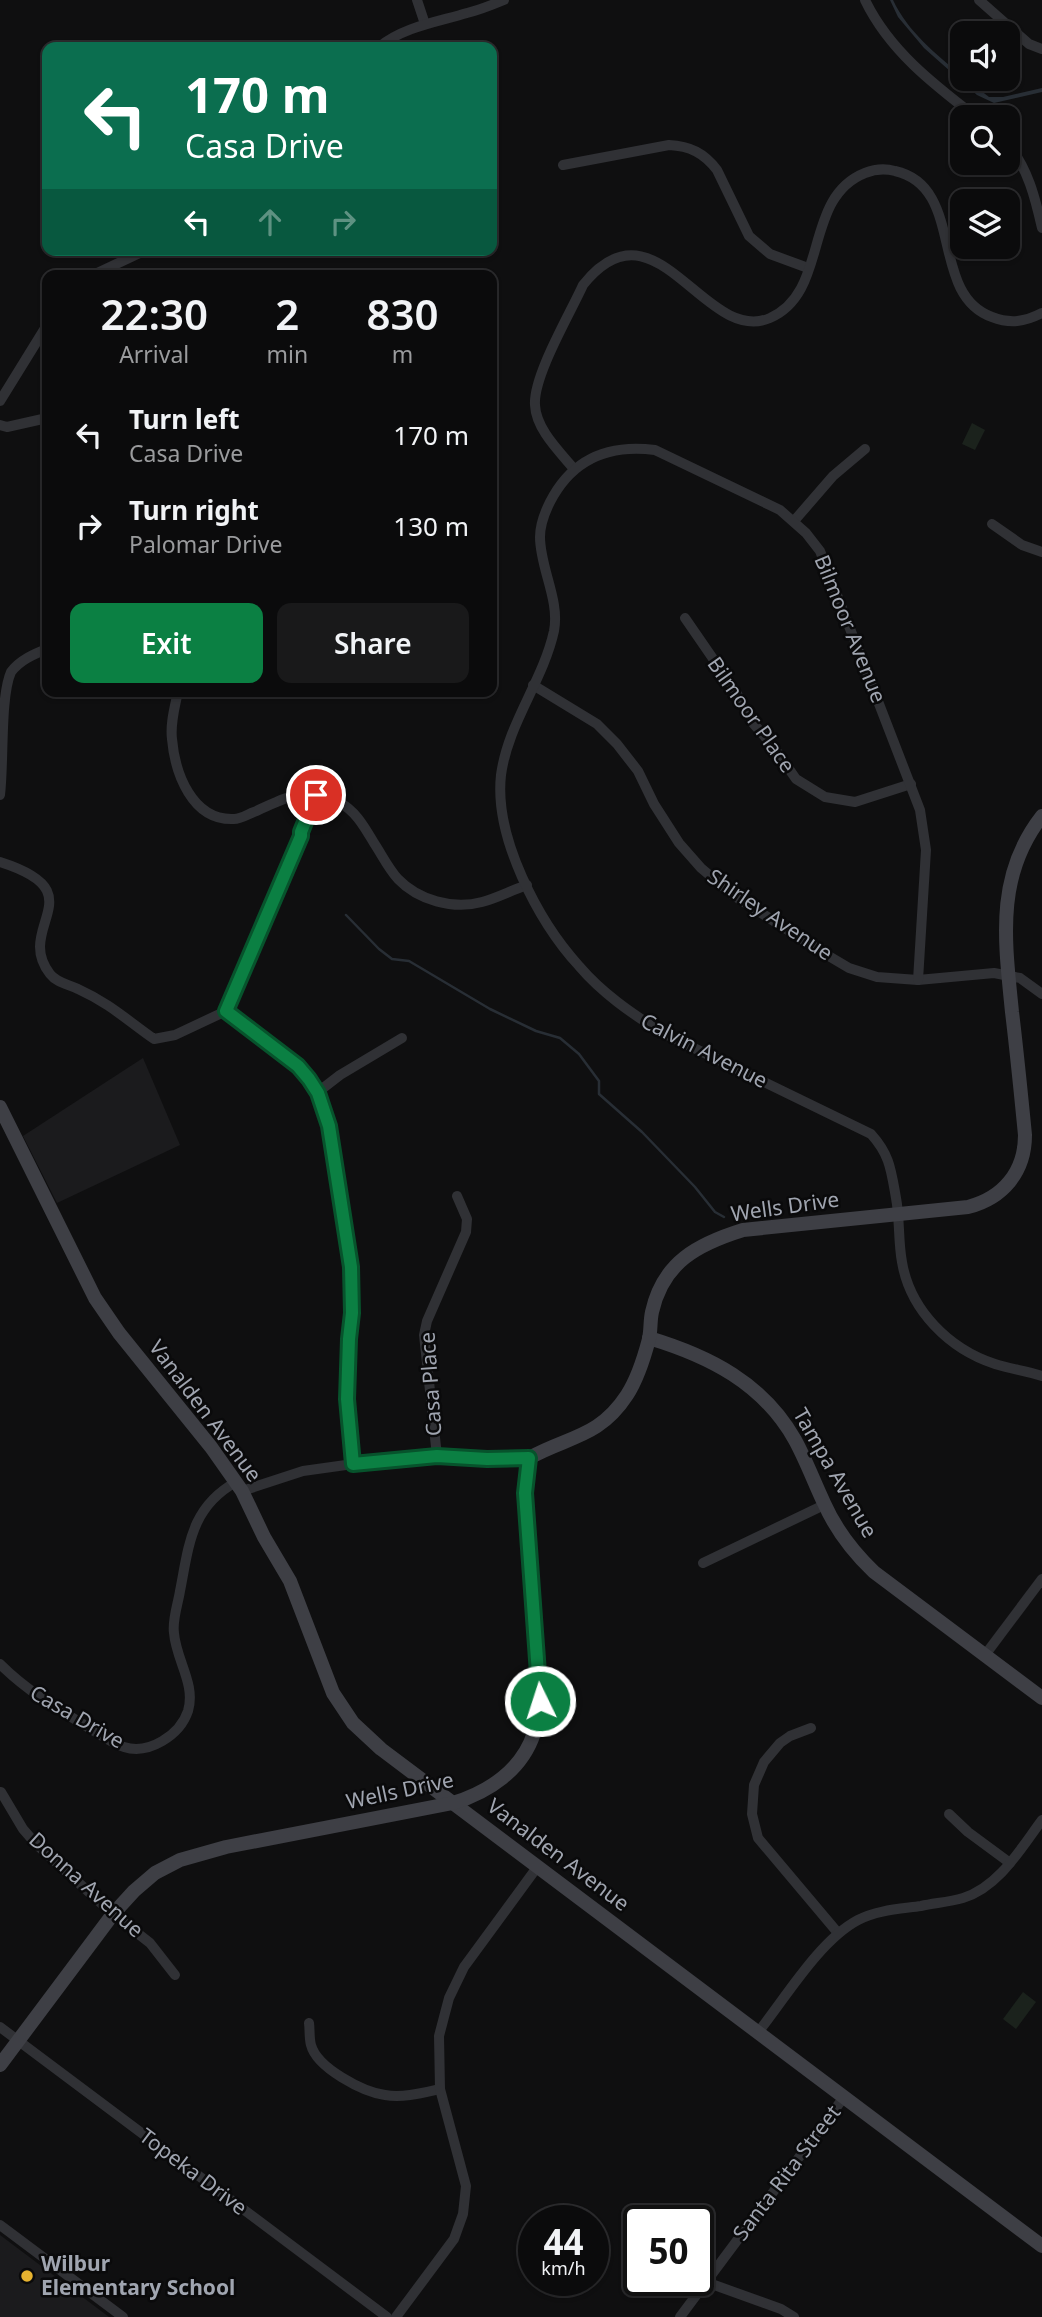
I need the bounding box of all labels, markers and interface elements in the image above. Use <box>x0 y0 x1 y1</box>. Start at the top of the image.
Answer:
map controls <box>950 21 1020 259</box>
button: sound <box>950 21 1020 91</box>
text: 170 m <box>185 61 330 127</box>
icon: left <box>70 70 161 161</box>
button: search <box>950 105 1020 175</box>
text: Casa Drive <box>185 124 344 167</box>
button: layers <box>950 189 1020 259</box>
icon: left <box>178 203 216 241</box>
icon: ahead <box>251 203 289 241</box>
icon: right <box>324 203 362 241</box>
text: 22:30 <box>100 285 208 342</box>
text: 2 <box>275 285 299 342</box>
text: 830 <box>367 285 439 342</box>
text: Arrival <box>119 338 189 370</box>
text: min <box>266 338 308 370</box>
text: m <box>392 338 413 370</box>
text: Turn left <box>129 401 240 437</box>
icon: left <box>70 416 108 454</box>
text: 170 m <box>393 417 469 453</box>
text: Casa Drive <box>129 437 243 469</box>
text: Turn right <box>129 492 259 528</box>
icon: right <box>70 507 108 545</box>
text: 130 m <box>393 508 469 544</box>
text: Palomar Drive <box>129 528 282 560</box>
street label: Bilmoor Avenue <box>808 550 893 707</box>
button: Exit <box>70 603 263 683</box>
button: Share <box>277 603 469 683</box>
street label: Bilmoor Place <box>701 651 802 778</box>
pin <box>286 765 346 825</box>
icon: arrive <box>297 776 335 814</box>
street label: Shirley Avenue <box>702 862 839 966</box>
street label: Calvin Avenue <box>636 1006 773 1094</box>
street label: Wells Drive <box>729 1185 841 1227</box>
street label: Casa Place <box>412 1331 448 1437</box>
street label: Vanalden Avenue <box>143 1334 268 1487</box>
street label: Tampa Avenue <box>787 1403 884 1542</box>
position arrow <box>503 1664 577 1738</box>
street label: Casa Drive <box>25 1678 130 1754</box>
street label: Wells Drive <box>343 1765 456 1815</box>
street label: Vanalden Avenue <box>482 1792 635 1917</box>
street label: Donna Avenue <box>23 1825 150 1943</box>
street label: Santa Rita Street <box>726 2099 847 2246</box>
street label: Topeka Drive <box>134 2121 253 2221</box>
speed limit sign: 50 <box>623 2205 714 2296</box>
text: 44 <box>543 2218 584 2265</box>
place label: Wilbur Elementary School <box>41 2249 235 2301</box>
text: km/h <box>541 2256 586 2280</box>
marker: Wilbur Elementary School <box>19 2268 35 2284</box>

